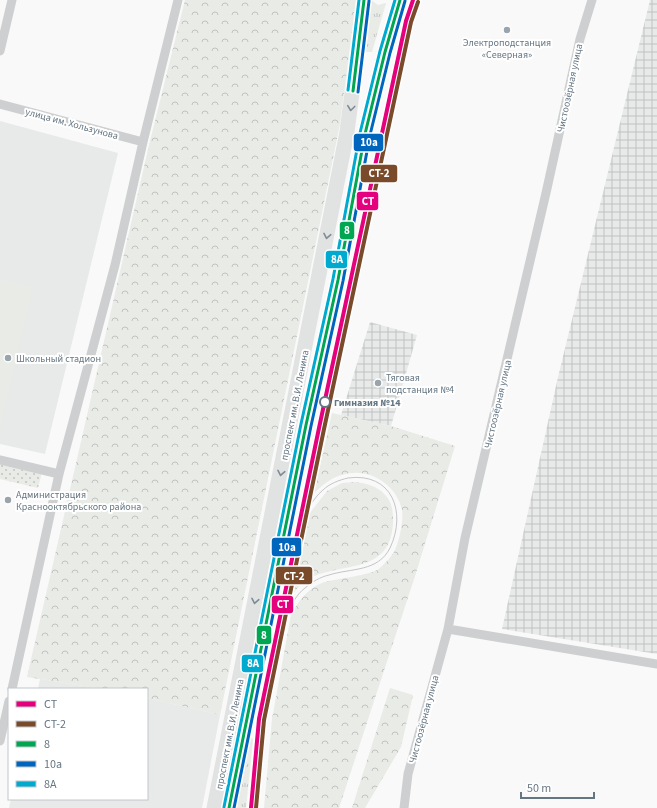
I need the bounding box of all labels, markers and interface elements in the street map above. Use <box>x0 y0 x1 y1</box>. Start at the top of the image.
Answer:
marker: Электроподстанция «Северная» <box>502 25 512 35</box>
place label: Электроподстанция «Северная» <box>463 36 551 62</box>
street label: Чистоозёрная улица <box>554 43 586 134</box>
street label: улица им. Хользунова <box>24 105 120 143</box>
one-way arrow <box>346 105 355 111</box>
line badge: 10а <box>353 133 384 152</box>
text: 10а <box>360 135 378 150</box>
line badge: СТ-2 <box>360 164 398 183</box>
text: СТ-2 <box>368 166 390 181</box>
line badge: СТ <box>356 191 379 211</box>
text: СТ <box>362 194 374 209</box>
line badge: 8 <box>339 221 355 240</box>
text: 8 <box>344 223 350 238</box>
one-way arrow <box>324 233 332 239</box>
line badge: 8А <box>325 250 348 269</box>
text: 8А <box>331 252 344 267</box>
street label: проспект им. В.И. Ленина <box>277 349 313 462</box>
place label: Школьный стадион <box>16 352 101 366</box>
marker: Школьный стадион <box>3 353 13 363</box>
street label: Чистоозёрная улица <box>481 359 515 450</box>
place label: Тяговая подстанция №4 <box>386 371 454 397</box>
marker: Тяговая подстанция №4 <box>373 378 383 388</box>
marker: Гимназия №14 <box>319 396 331 408</box>
place label: Гимназия №14 <box>334 396 401 410</box>
one-way arrow <box>277 470 286 477</box>
place label: Администрация Краснооктябрьского района <box>16 488 141 514</box>
marker: Администрация Краснооктябрьского района <box>3 495 13 505</box>
line badge: 10а <box>271 537 302 557</box>
text: 10а <box>278 540 296 555</box>
line badge: СТ-2 <box>275 566 313 585</box>
text: СТ-2 <box>283 569 305 584</box>
line badge: СТ <box>271 595 294 614</box>
text: СТ <box>277 597 289 612</box>
one-way arrow <box>252 598 260 604</box>
line badge: 8 <box>256 625 272 645</box>
text: 8 <box>261 628 267 643</box>
line badge: 8А <box>241 654 264 673</box>
text: 8А <box>247 656 260 671</box>
street label: Чистоозёрная улица <box>406 674 442 765</box>
street label: проспект им. В.И. Ленина <box>212 678 248 791</box>
legend <box>8 688 148 800</box>
text: СТ <box>44 696 58 713</box>
text: СТ-2 <box>44 716 66 733</box>
text: 8 <box>44 736 50 753</box>
text: 10а <box>44 756 62 773</box>
scale bar <box>521 774 594 800</box>
text: 8А <box>44 776 57 793</box>
text: 50 m <box>527 780 551 797</box>

